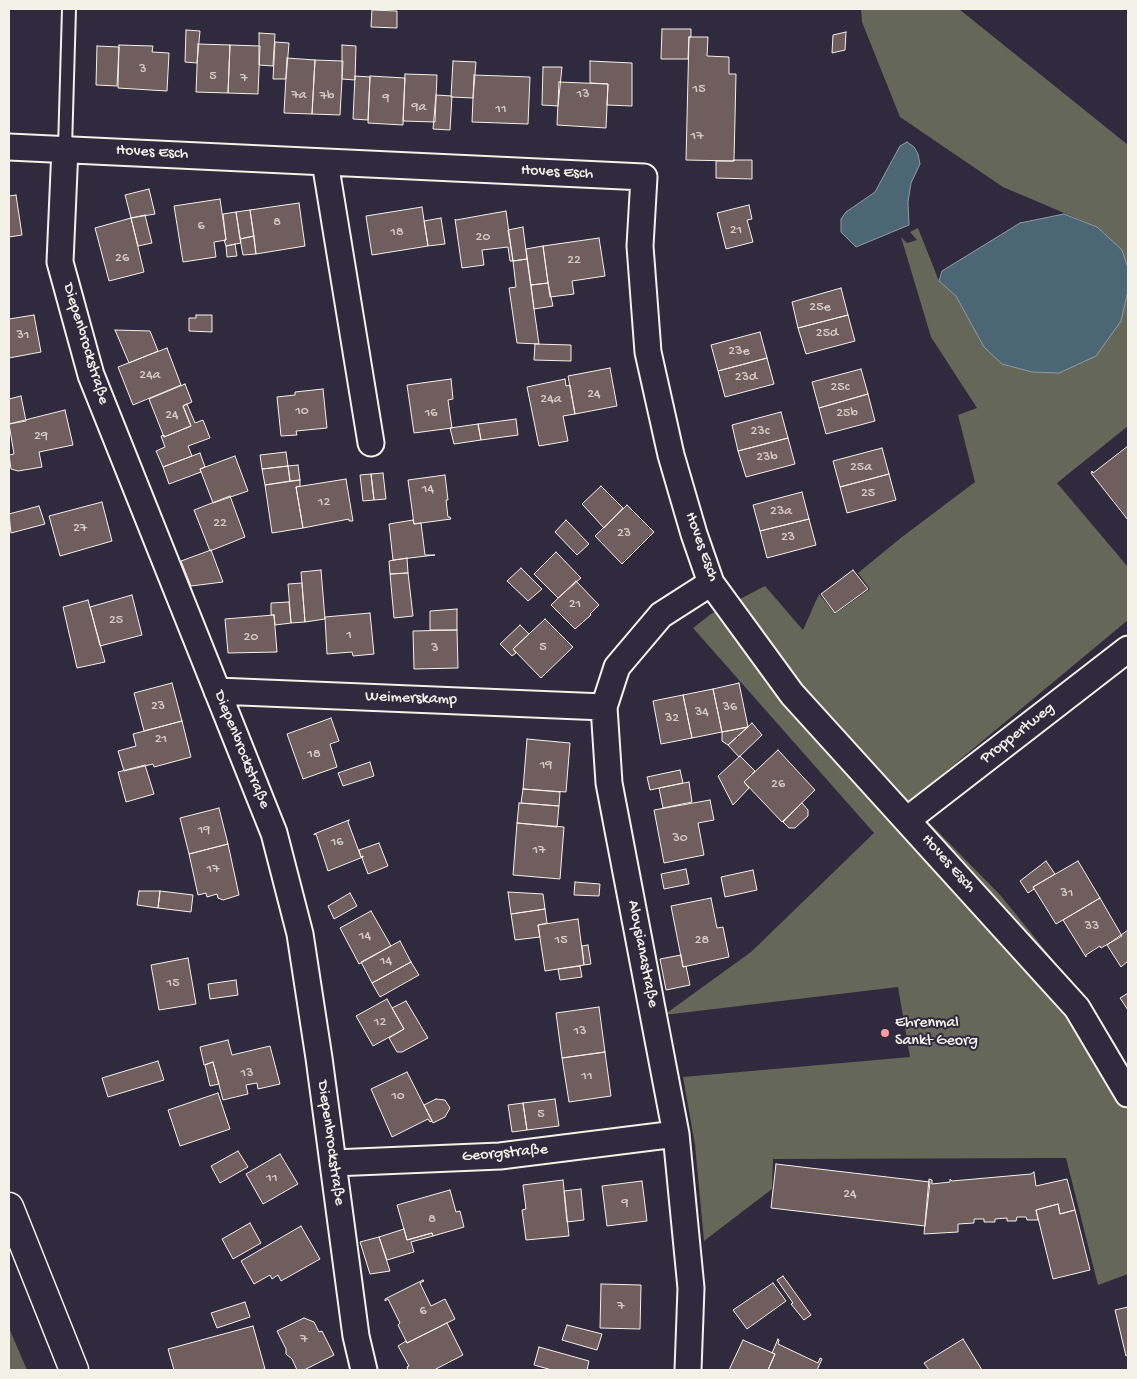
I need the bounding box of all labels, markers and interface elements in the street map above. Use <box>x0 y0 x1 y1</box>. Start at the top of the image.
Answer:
house number: 3 <box>139 62 147 78</box>
house number: 5 <box>209 69 217 85</box>
house number: 7 <box>240 71 248 87</box>
house number: 15 <box>692 82 706 98</box>
house number: 13 <box>577 87 589 103</box>
house number: 7a <box>291 88 307 104</box>
house number: 7b <box>320 89 334 105</box>
house number: 9 <box>382 91 390 107</box>
house number: 9a <box>412 100 426 116</box>
house number: 11 <box>495 102 507 118</box>
house number: 17 <box>691 129 703 145</box>
street label: Hoves Esch <box>115 142 189 164</box>
street label: Hoves Esch <box>520 162 594 184</box>
house number: 8 <box>273 215 281 231</box>
house number: 6 <box>197 219 205 235</box>
house number: 21 <box>730 223 742 239</box>
house number: 18 <box>390 225 404 241</box>
house number: 20 <box>476 230 490 246</box>
house number: 26 <box>115 251 129 267</box>
house number: 22 <box>567 253 581 269</box>
street label: Diepenbrockstraße <box>57 281 113 407</box>
house number: 25e <box>809 300 831 316</box>
house number: 25d <box>816 326 838 342</box>
house number: 31 <box>17 328 29 344</box>
house number: 23e <box>728 344 750 360</box>
house number: 24a <box>139 368 161 384</box>
house number: 23d <box>735 370 757 386</box>
house number: 25c <box>831 380 849 396</box>
house number: 24 <box>587 387 601 403</box>
house number: 24a <box>540 392 562 408</box>
house number: 10 <box>295 404 309 420</box>
house number: 16 <box>425 406 437 422</box>
house number: 25b <box>836 406 858 422</box>
house number: 24 <box>165 408 179 424</box>
house number: 23c <box>751 424 769 440</box>
house number: 29 <box>34 429 48 445</box>
house number: 23b <box>756 450 778 466</box>
house number: 25a <box>850 460 872 476</box>
house number: 14 <box>422 482 434 498</box>
house number: 25 <box>861 486 875 502</box>
house number: 12 <box>318 495 330 511</box>
house number: 23a <box>770 504 792 520</box>
street label: Hoves Esch <box>680 510 722 584</box>
house number: 22 <box>213 516 227 532</box>
house number: 27 <box>73 521 87 537</box>
house number: 23 <box>617 526 631 542</box>
house number: 23 <box>781 530 795 546</box>
house number: 21 <box>569 597 581 613</box>
house number: 25 <box>109 613 123 629</box>
house number: 1 <box>346 628 352 644</box>
house number: 20 <box>244 630 258 646</box>
house number: 5 <box>539 640 547 656</box>
house number: 3 <box>431 641 439 657</box>
street label: Diepenbrockstraße <box>209 688 273 812</box>
street label: Weimerskamp <box>365 688 457 710</box>
house number: 23 <box>151 699 165 715</box>
street label: Proppertweg <box>977 699 1059 769</box>
house number: 36 <box>723 700 737 716</box>
house number: 34 <box>695 705 709 721</box>
house number: 32 <box>665 711 679 727</box>
house number: 21 <box>155 732 167 748</box>
house number: 18 <box>307 747 321 763</box>
house number: 19 <box>540 758 552 774</box>
house number: 26 <box>771 777 785 793</box>
house number: 19 <box>198 823 210 839</box>
house number: 30 <box>672 831 688 847</box>
street label: Hoves Esch <box>917 831 979 897</box>
house number: 16 <box>331 835 343 851</box>
house number: 17 <box>533 843 545 859</box>
house number: 17 <box>207 862 219 878</box>
house number: 31 <box>1061 886 1073 902</box>
street label: Aloysianastraße <box>622 899 662 1009</box>
house number: 33 <box>1085 919 1099 935</box>
house number: 14 <box>359 929 371 945</box>
house number: 15 <box>554 933 568 949</box>
house number: 28 <box>695 933 709 949</box>
house number: 14 <box>380 954 392 970</box>
house number: 15 <box>166 976 180 992</box>
place label: Ehrenmal Sankt Georg <box>895 1014 978 1052</box>
house number: 12 <box>374 1015 386 1031</box>
house number: 13 <box>574 1024 586 1040</box>
marker: Ehrenmal Sankt Georg <box>879 1027 891 1039</box>
house number: 13 <box>241 1066 253 1082</box>
house number: 11 <box>581 1069 593 1085</box>
street label: Diepenbrockstraße <box>312 1079 348 1207</box>
house number: 10 <box>391 1089 405 1105</box>
house number: 5 <box>537 1107 545 1123</box>
street label: Georgstraße <box>461 1141 549 1167</box>
house number: 11 <box>266 1171 278 1187</box>
house number: 24 <box>843 1187 857 1203</box>
house number: 9 <box>621 1196 629 1212</box>
house number: 8 <box>428 1212 436 1228</box>
house number: 7 <box>617 1299 625 1315</box>
house number: 6 <box>419 1304 427 1320</box>
house number: 7 <box>300 1332 308 1348</box>

